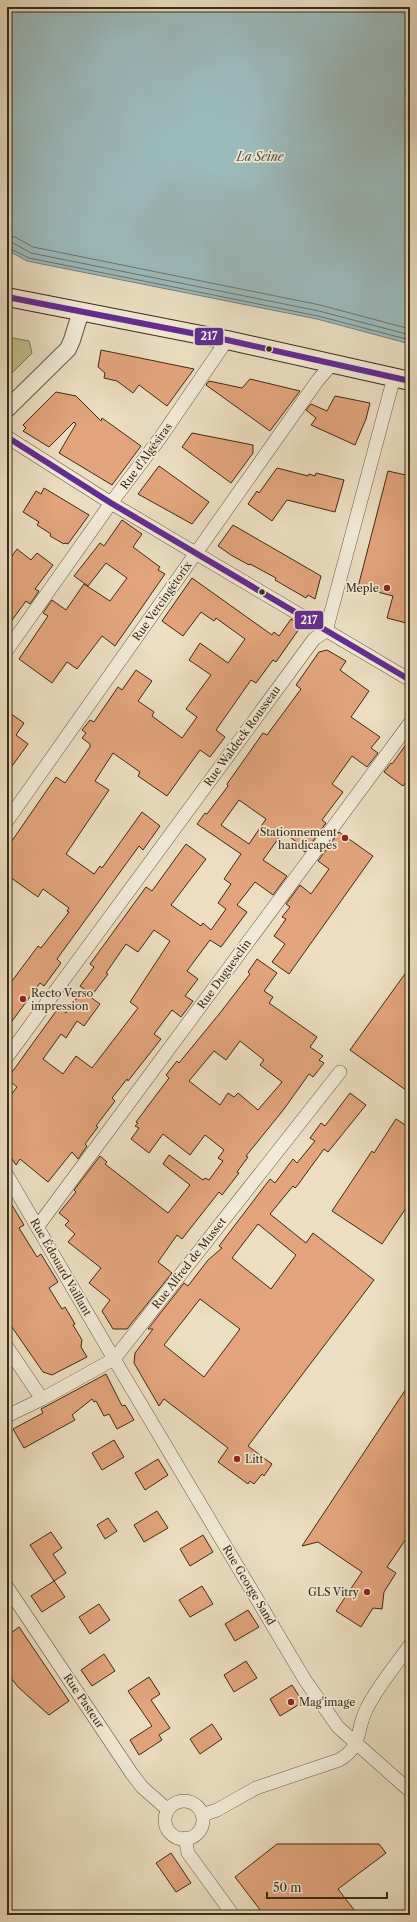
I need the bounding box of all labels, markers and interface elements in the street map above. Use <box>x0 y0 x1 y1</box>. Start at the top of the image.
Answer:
water label: La Seine <box>236 149 285 164</box>
line badge: 217 <box>194 327 224 346</box>
text: 217 <box>200 329 218 343</box>
unlabelled marker <box>264 344 274 354</box>
street label: Rue d'Algésiras <box>117 420 175 492</box>
street label: Rue Vercingétorix <box>129 558 195 644</box>
place label: Meple <box>346 581 379 595</box>
marker: Meple <box>382 583 392 593</box>
unlabelled marker <box>257 587 267 597</box>
line badge: 217 <box>294 610 324 630</box>
text: 217 <box>300 613 318 627</box>
street label: Rue Waldeck Rousseau <box>201 683 283 789</box>
place label: Stationnement handicapés <box>260 825 337 852</box>
marker: Stationnement handicapés <box>340 833 350 843</box>
street label: Rue Duguesclin <box>194 936 254 1011</box>
place label: Recto Verso impression <box>31 986 94 1013</box>
marker: Recto Verso impression <box>18 994 28 1004</box>
street label: Rue Alfred de Musset <box>149 1214 229 1312</box>
street label: Rue Édouard Vaillant <box>27 1216 95 1318</box>
place label: Litt <box>245 1452 263 1466</box>
marker: Litt <box>232 1454 242 1464</box>
street label: Rue George Sand <box>220 1542 279 1628</box>
place label: GLS Vitry <box>308 1585 360 1599</box>
marker: GLS Vitry <box>362 1587 372 1597</box>
street label: Rue Pasteur <box>61 1671 108 1731</box>
place label: Mag'image <box>299 1695 355 1709</box>
marker: Mag'image <box>286 1697 296 1707</box>
scale bar <box>267 1874 387 1900</box>
text: 50 m <box>273 1880 302 1895</box>

